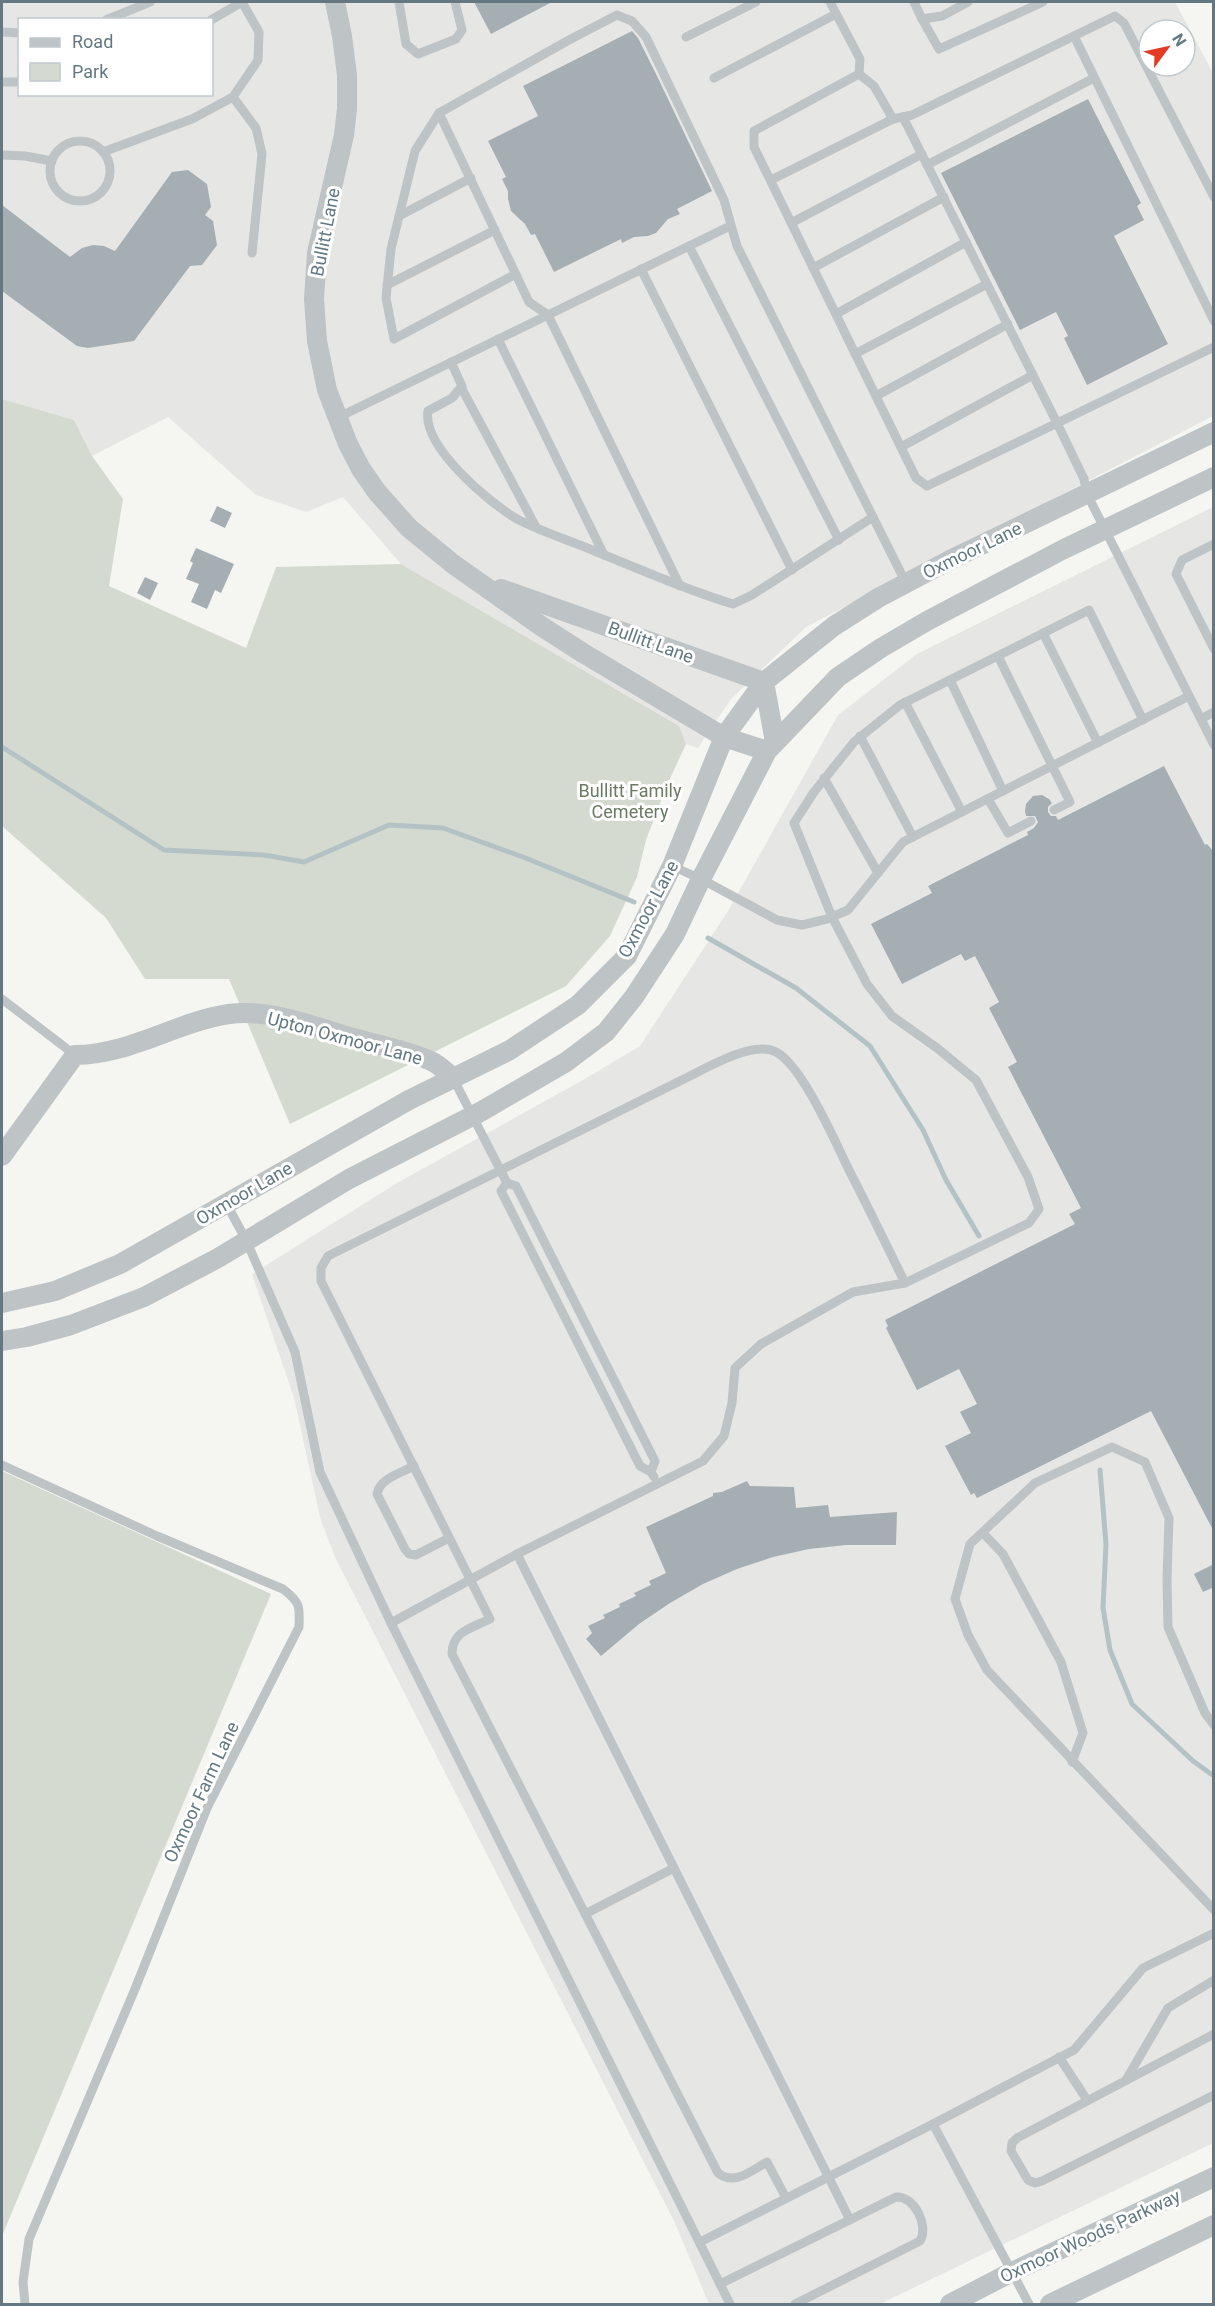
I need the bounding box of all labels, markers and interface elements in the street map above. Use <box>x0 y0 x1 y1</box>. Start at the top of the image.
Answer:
legend <box>18 18 213 96</box>
north arrow <box>1137 18 1197 78</box>
text: N <box>1168 30 1190 50</box>
text: Road <box>72 31 113 52</box>
text: Park <box>72 61 109 82</box>
street label: Bullitt Lane <box>306 186 344 278</box>
street label: Oxmoor Lane <box>919 517 1025 583</box>
street label: Bullitt Lane <box>605 617 697 667</box>
park label: Bullitt Family Cemetery <box>578 780 682 822</box>
street label: Oxmoor Lane <box>614 857 682 961</box>
street label: Upton Oxmoor Lane <box>265 1007 425 1069</box>
street label: Oxmoor Lane <box>192 1157 296 1229</box>
street label: Oxmoor Farm Lane <box>159 1718 243 1866</box>
street label: Oxmoor Woods Parkway <box>997 2185 1184 2287</box>

